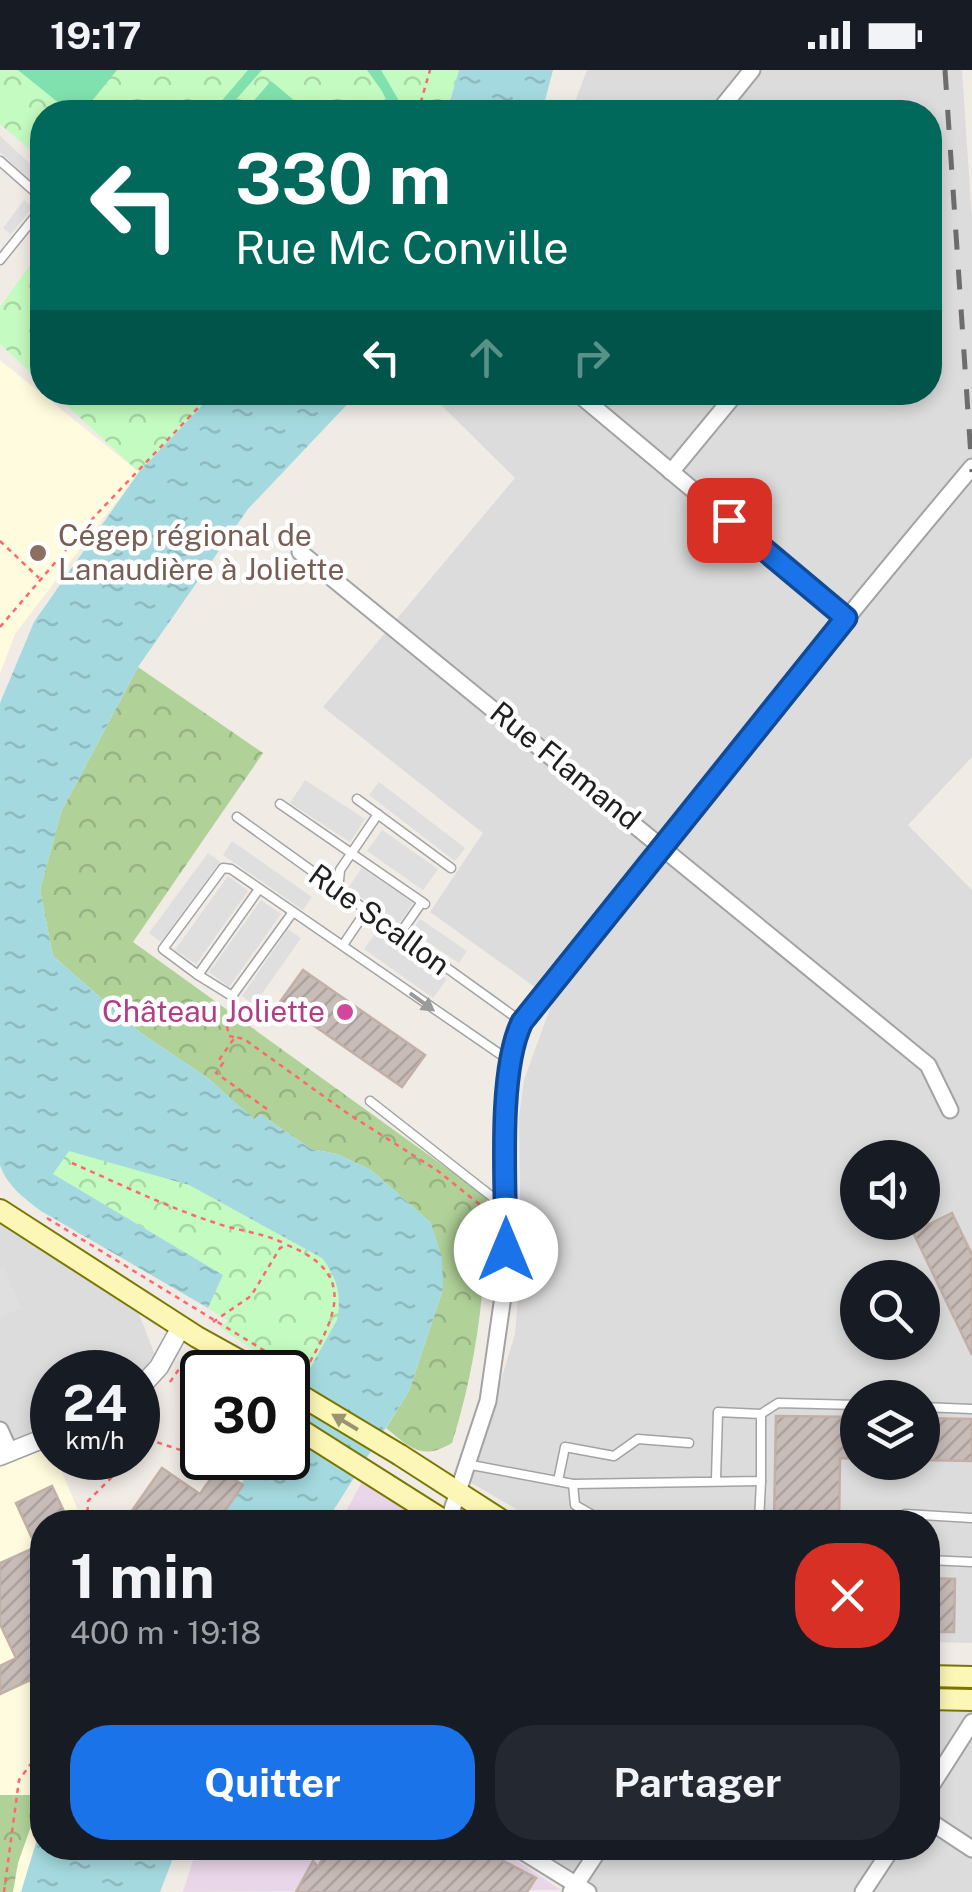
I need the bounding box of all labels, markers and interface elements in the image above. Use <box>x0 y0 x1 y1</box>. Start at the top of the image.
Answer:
text: 19:17 <box>50 13 142 58</box>
text: 330 m <box>235 137 451 220</box>
icon: left <box>70 140 200 270</box>
text: Rue Mc Conville <box>235 221 569 274</box>
icon: left <box>354 330 409 385</box>
icon: ahead <box>459 330 514 385</box>
icon: right <box>564 330 619 385</box>
pin <box>687 478 772 563</box>
icon: arrive <box>702 493 757 548</box>
place label: Cégep régional de Lanaudière à Joliette <box>58 517 344 587</box>
marker: Cégep régional de Lanaudière à Joliette <box>27 542 49 564</box>
street label: Rue Flamand <box>483 694 648 837</box>
street label: Rue Scallon <box>302 856 457 982</box>
one-way arrow <box>409 992 435 1011</box>
place label: Château Joliette <box>102 993 325 1029</box>
marker: Château Joliette <box>334 1001 356 1023</box>
map controls <box>840 1140 940 1480</box>
button: sound <box>840 1140 940 1240</box>
position arrow <box>454 1198 558 1302</box>
button: search <box>840 1260 940 1360</box>
speed limit sign: 30 <box>180 1350 310 1480</box>
text: 24 <box>63 1373 127 1432</box>
button: layers <box>840 1380 940 1480</box>
one-way arrow <box>331 1414 359 1431</box>
text: km/h <box>66 1425 124 1455</box>
text: 1 min <box>70 1541 215 1612</box>
button: close <box>795 1543 900 1648</box>
text: 400 m · 19:18 <box>70 1614 261 1651</box>
button: Quitter <box>70 1725 475 1840</box>
button: Partager <box>495 1725 900 1840</box>

